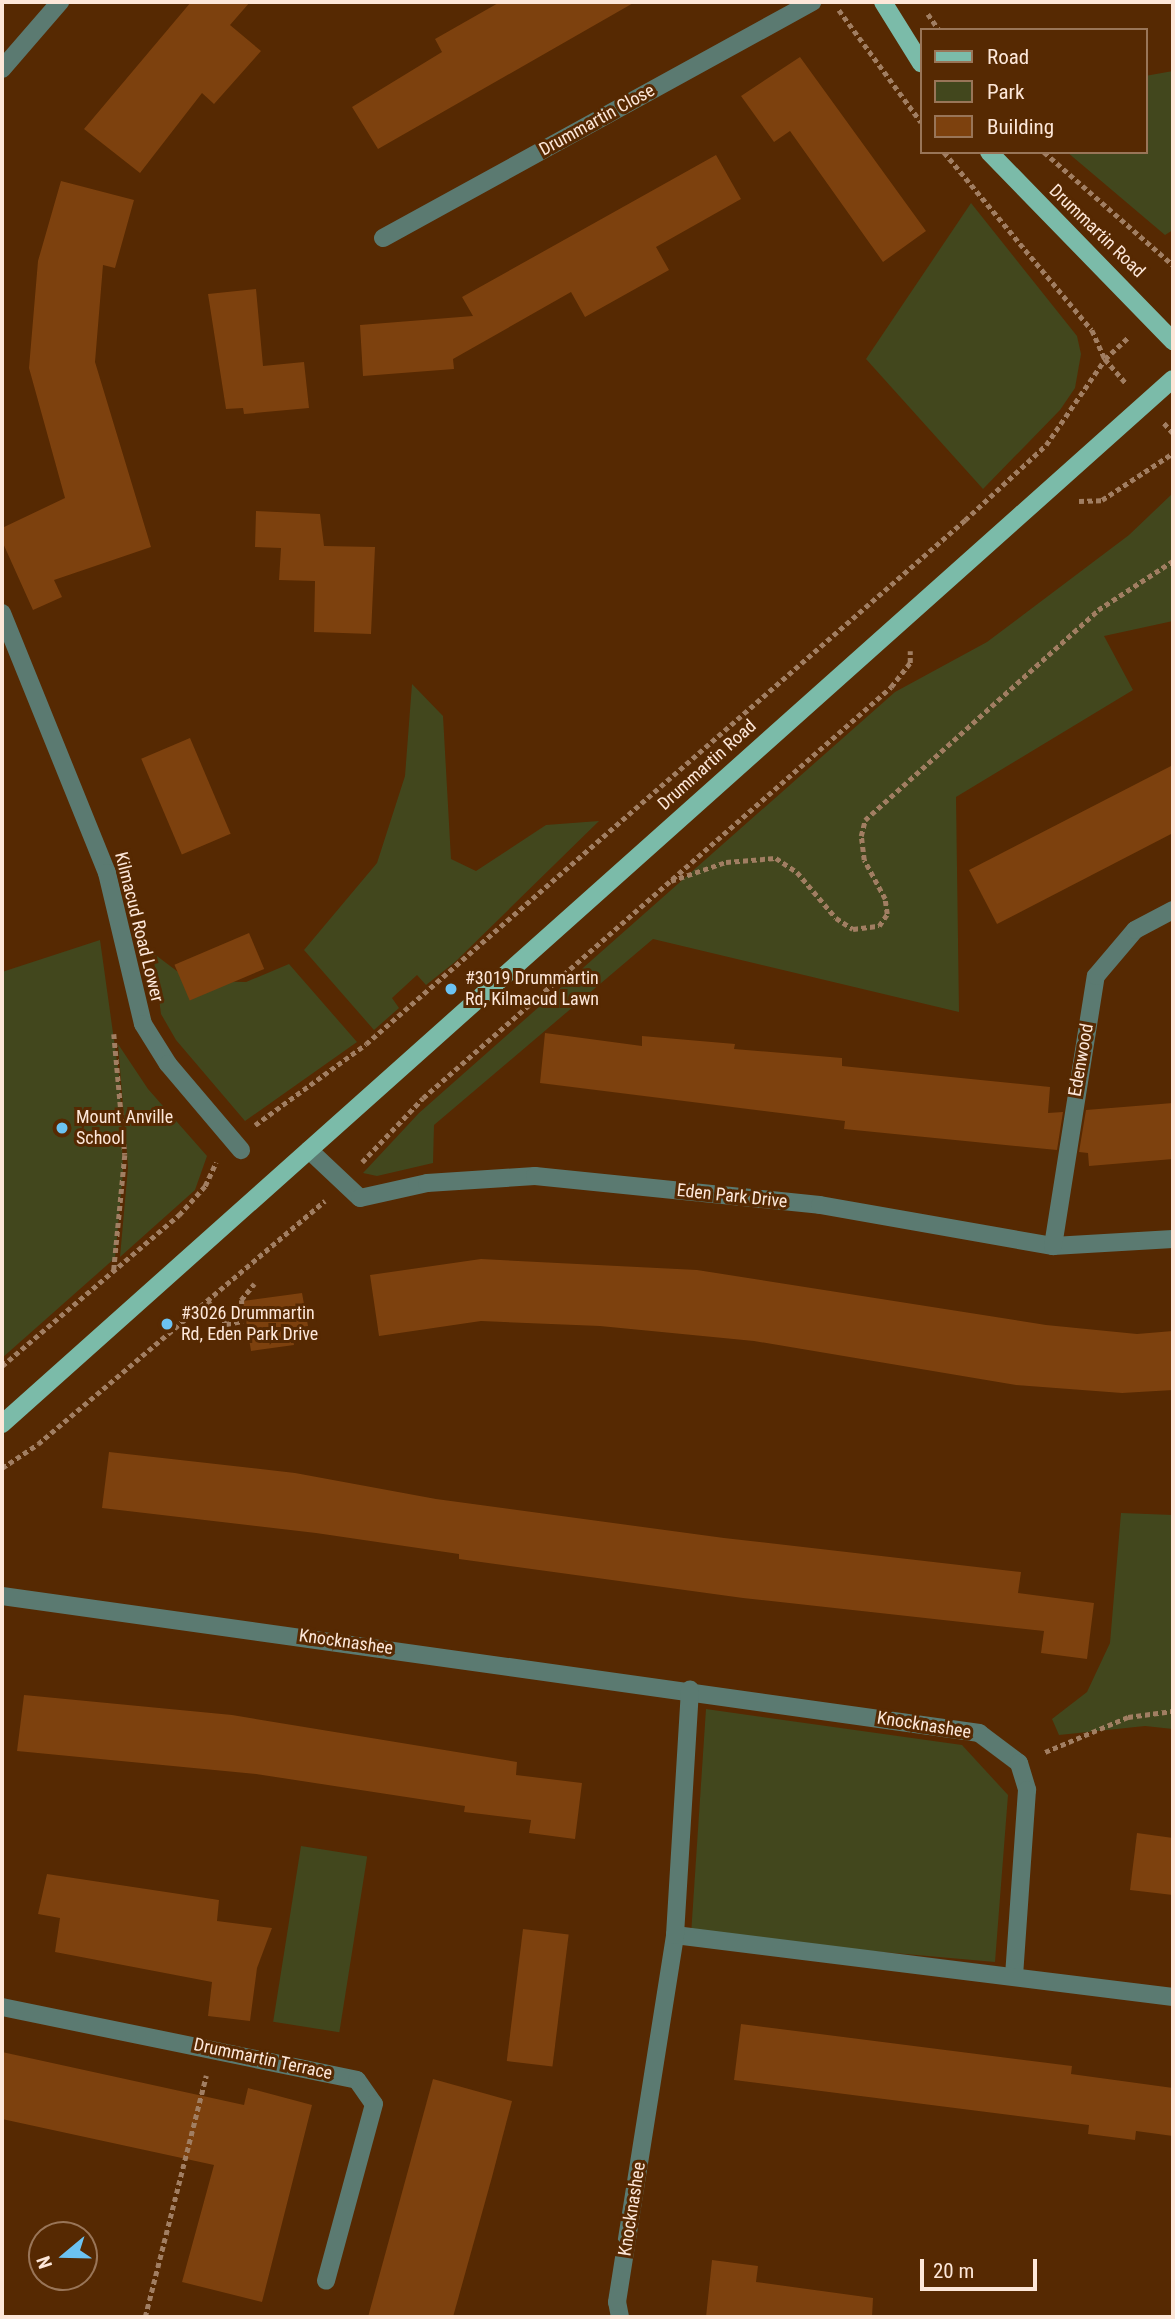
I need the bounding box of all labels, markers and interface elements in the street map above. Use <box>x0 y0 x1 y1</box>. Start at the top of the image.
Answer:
legend <box>920 28 1147 154</box>
text: Road <box>987 45 1029 69</box>
street label: Drummartin Close <box>536 79 658 161</box>
text: Park <box>987 80 1024 104</box>
text: Building <box>987 115 1054 139</box>
street label: Drummartin Road <box>1045 180 1149 282</box>
street label: Drummartin Road <box>653 715 761 815</box>
street label: Kilmacud Road Lower <box>110 850 168 1004</box>
place label: #3019 Drummartin Rd, Kilmacud Lawn <box>465 968 599 1010</box>
marker: #3019 Drummartin Rd, Kilmacud Lawn <box>443 981 459 997</box>
street label: Edenwood <box>1064 1022 1098 1098</box>
place label: Mount Anville School <box>76 1107 173 1150</box>
marker: Mount Anville School <box>54 1120 70 1136</box>
street label: Eden Park Drive <box>676 1179 788 1213</box>
place label: #3026 Drummartin Rd, Eden Park Drive <box>181 1303 318 1346</box>
marker: #3026 Drummartin Rd, Eden Park Drive <box>159 1316 175 1332</box>
street label: Knocknashee <box>298 1625 394 1659</box>
street label: Knocknashee <box>875 1707 973 1743</box>
street label: Drummartin Terrace <box>192 2034 334 2084</box>
street label: Knocknashee <box>614 2160 650 2258</box>
north arrow <box>28 2221 98 2291</box>
scale bar <box>923 2246 1040 2290</box>
text: N <box>32 2253 57 2272</box>
text: 20 m <box>933 2259 974 2283</box>

